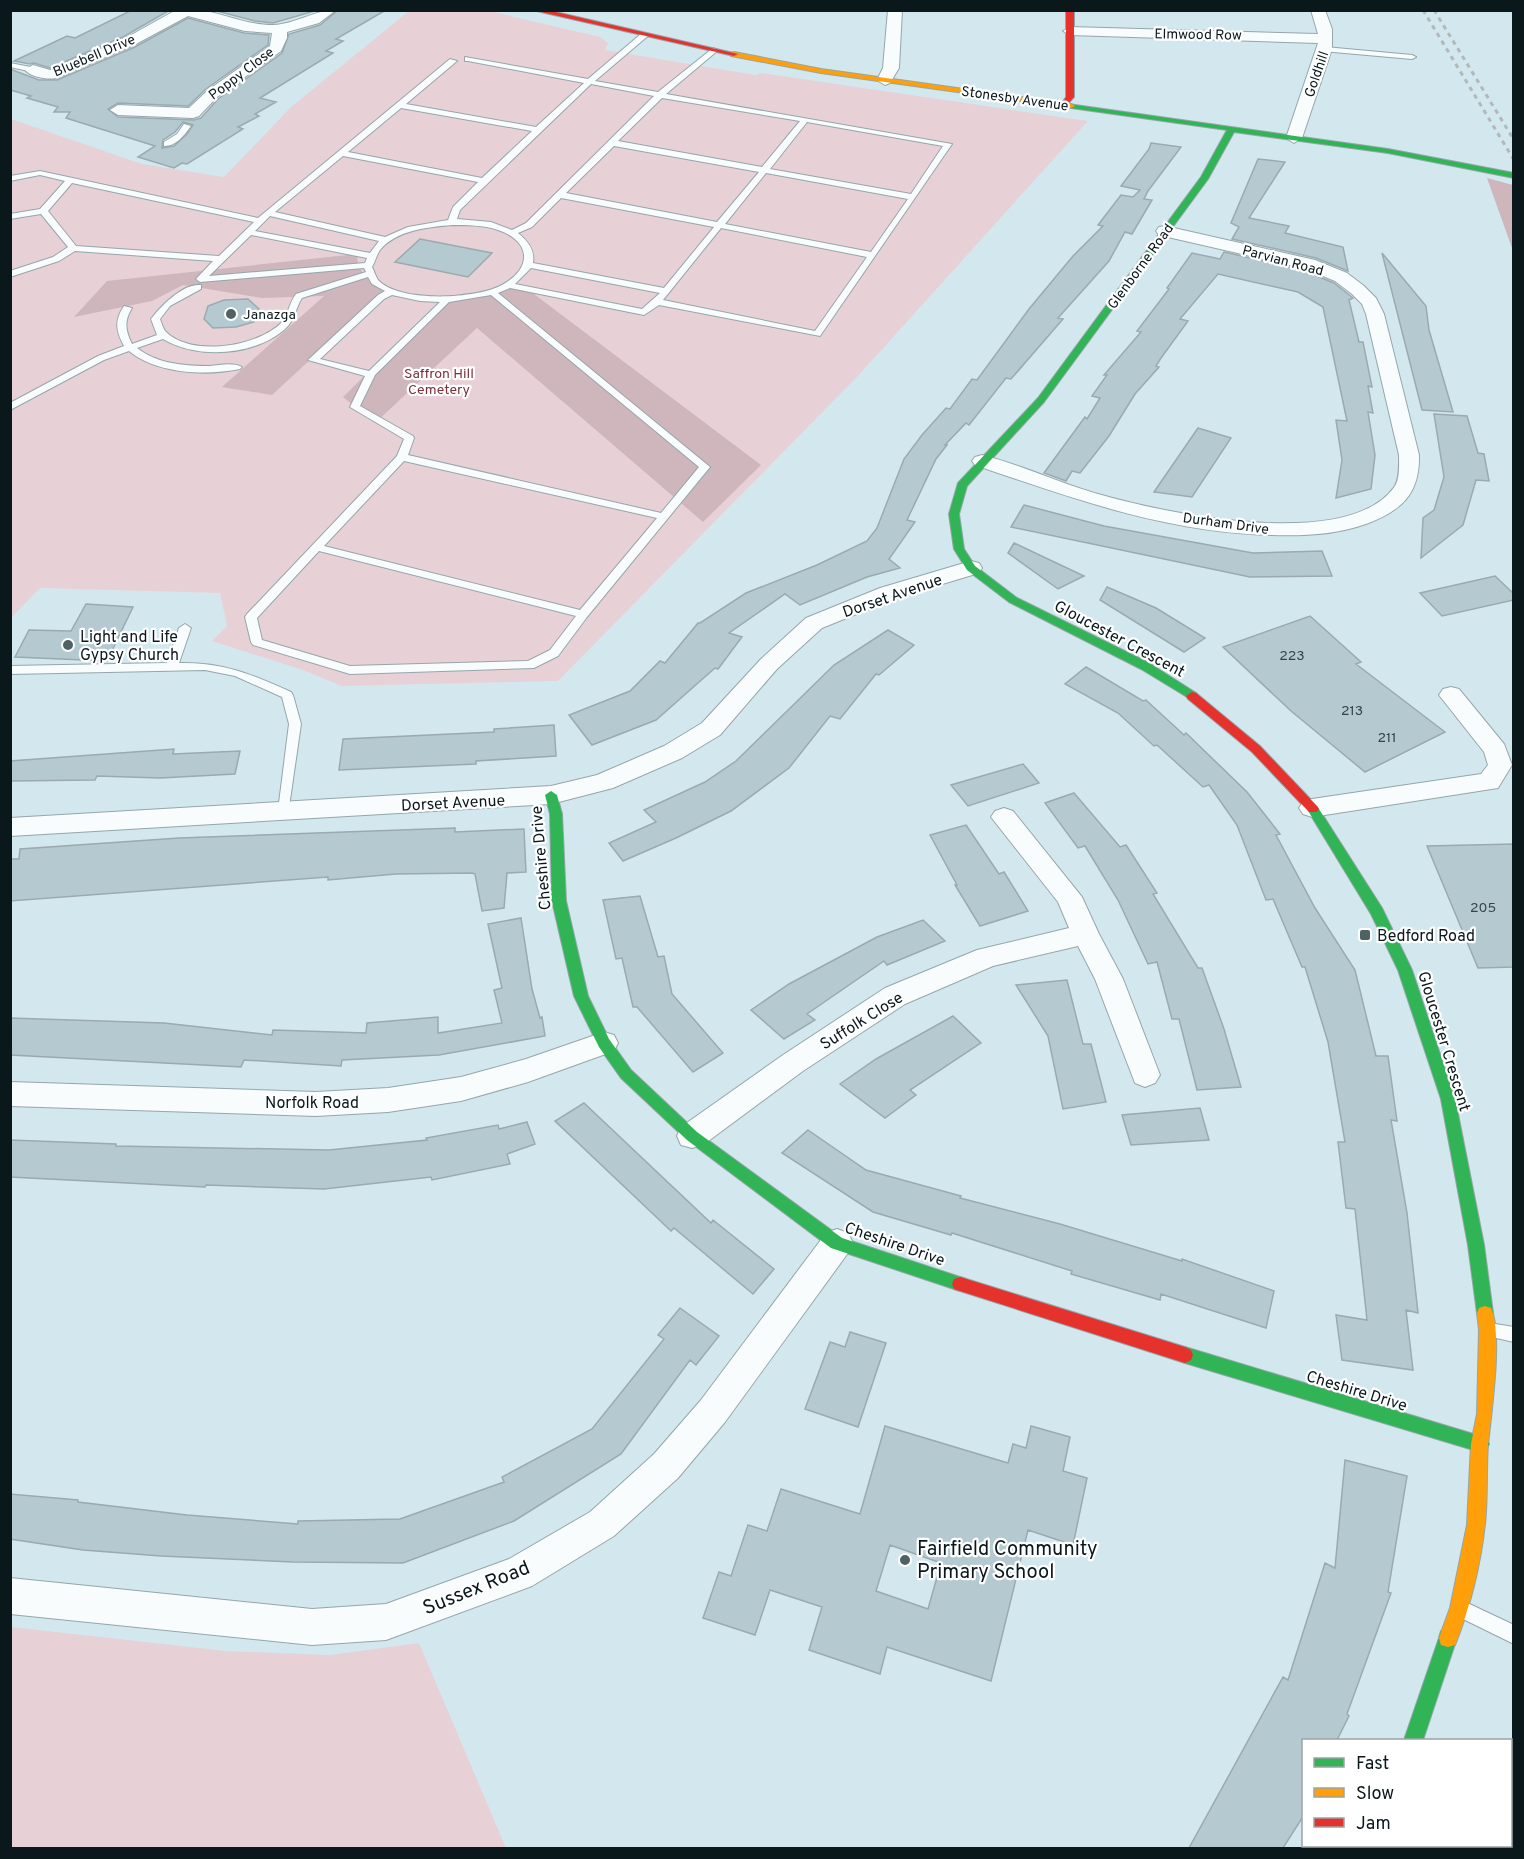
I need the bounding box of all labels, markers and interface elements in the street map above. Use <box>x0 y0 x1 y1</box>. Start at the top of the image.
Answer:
street label: Elmwood Row <box>1154 26 1242 45</box>
street label: Bluebell Drive <box>51 31 138 81</box>
street label: Poppy Close <box>206 44 278 104</box>
street label: Goldhill <box>1302 49 1333 100</box>
street label: Stonesby Avenue <box>960 84 1069 115</box>
street label: Glenborne Road <box>1105 221 1178 313</box>
street label: Parvian Road <box>1240 242 1325 280</box>
marker: Janazga <box>224 307 238 321</box>
place label: Janazga <box>243 307 296 324</box>
park label: Saffron Hill Cemetery <box>404 366 474 399</box>
street label: Durham Drive <box>1182 510 1270 539</box>
street label: Dorset Avenue <box>840 570 945 623</box>
street label: Gloucester Crescent <box>1050 597 1188 683</box>
place label: Light and Life Gypsy Church <box>80 628 179 666</box>
marker: Light and Life Gypsy Church <box>61 638 75 652</box>
house number: 223 <box>1279 648 1305 665</box>
house number: 213 <box>1341 703 1363 720</box>
house number: 211 <box>1377 730 1397 747</box>
street label: Dorset Avenue <box>401 791 506 817</box>
street label: Cheshire Drive <box>527 805 557 911</box>
house number: 205 <box>1470 900 1496 917</box>
place label: Bedford Road <box>1377 927 1475 947</box>
marker: Bedford Road <box>1358 928 1372 942</box>
street label: Gloucester Crescent <box>1412 969 1474 1114</box>
street label: Suffolk Close <box>817 988 907 1055</box>
street label: Norfolk Road <box>265 1094 359 1114</box>
street label: Cheshire Drive <box>842 1218 947 1271</box>
street label: Cheshire Drive <box>1303 1367 1409 1417</box>
place label: Fairfield Community Primary School <box>917 1537 1098 1586</box>
marker: Fairfield Community Primary School <box>898 1553 912 1567</box>
street label: Sussex Road <box>419 1556 534 1622</box>
legend <box>1302 1739 1512 1847</box>
text: Fast <box>1356 1753 1389 1776</box>
text: Slow <box>1356 1783 1394 1806</box>
text: Jam <box>1356 1813 1391 1836</box>

